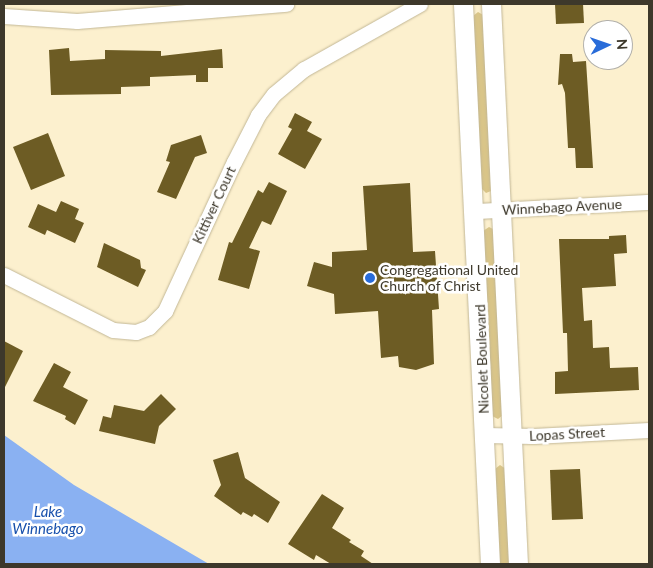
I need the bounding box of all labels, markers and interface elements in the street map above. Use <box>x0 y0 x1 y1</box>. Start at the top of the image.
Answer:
north arrow <box>583 20 633 70</box>
text: N <box>614 38 631 50</box>
street label: Kittiver Court <box>189 163 239 247</box>
street label: Winnebago Avenue <box>501 195 623 219</box>
place label: Congregational United Church of Christ <box>380 262 518 294</box>
marker: Congregational United Church of Christ <box>364 272 376 284</box>
street label: Nicolet Boulevard <box>472 304 492 414</box>
street label: Lopas Street <box>529 424 605 444</box>
water label: Lake Winnebago <box>12 502 84 537</box>

